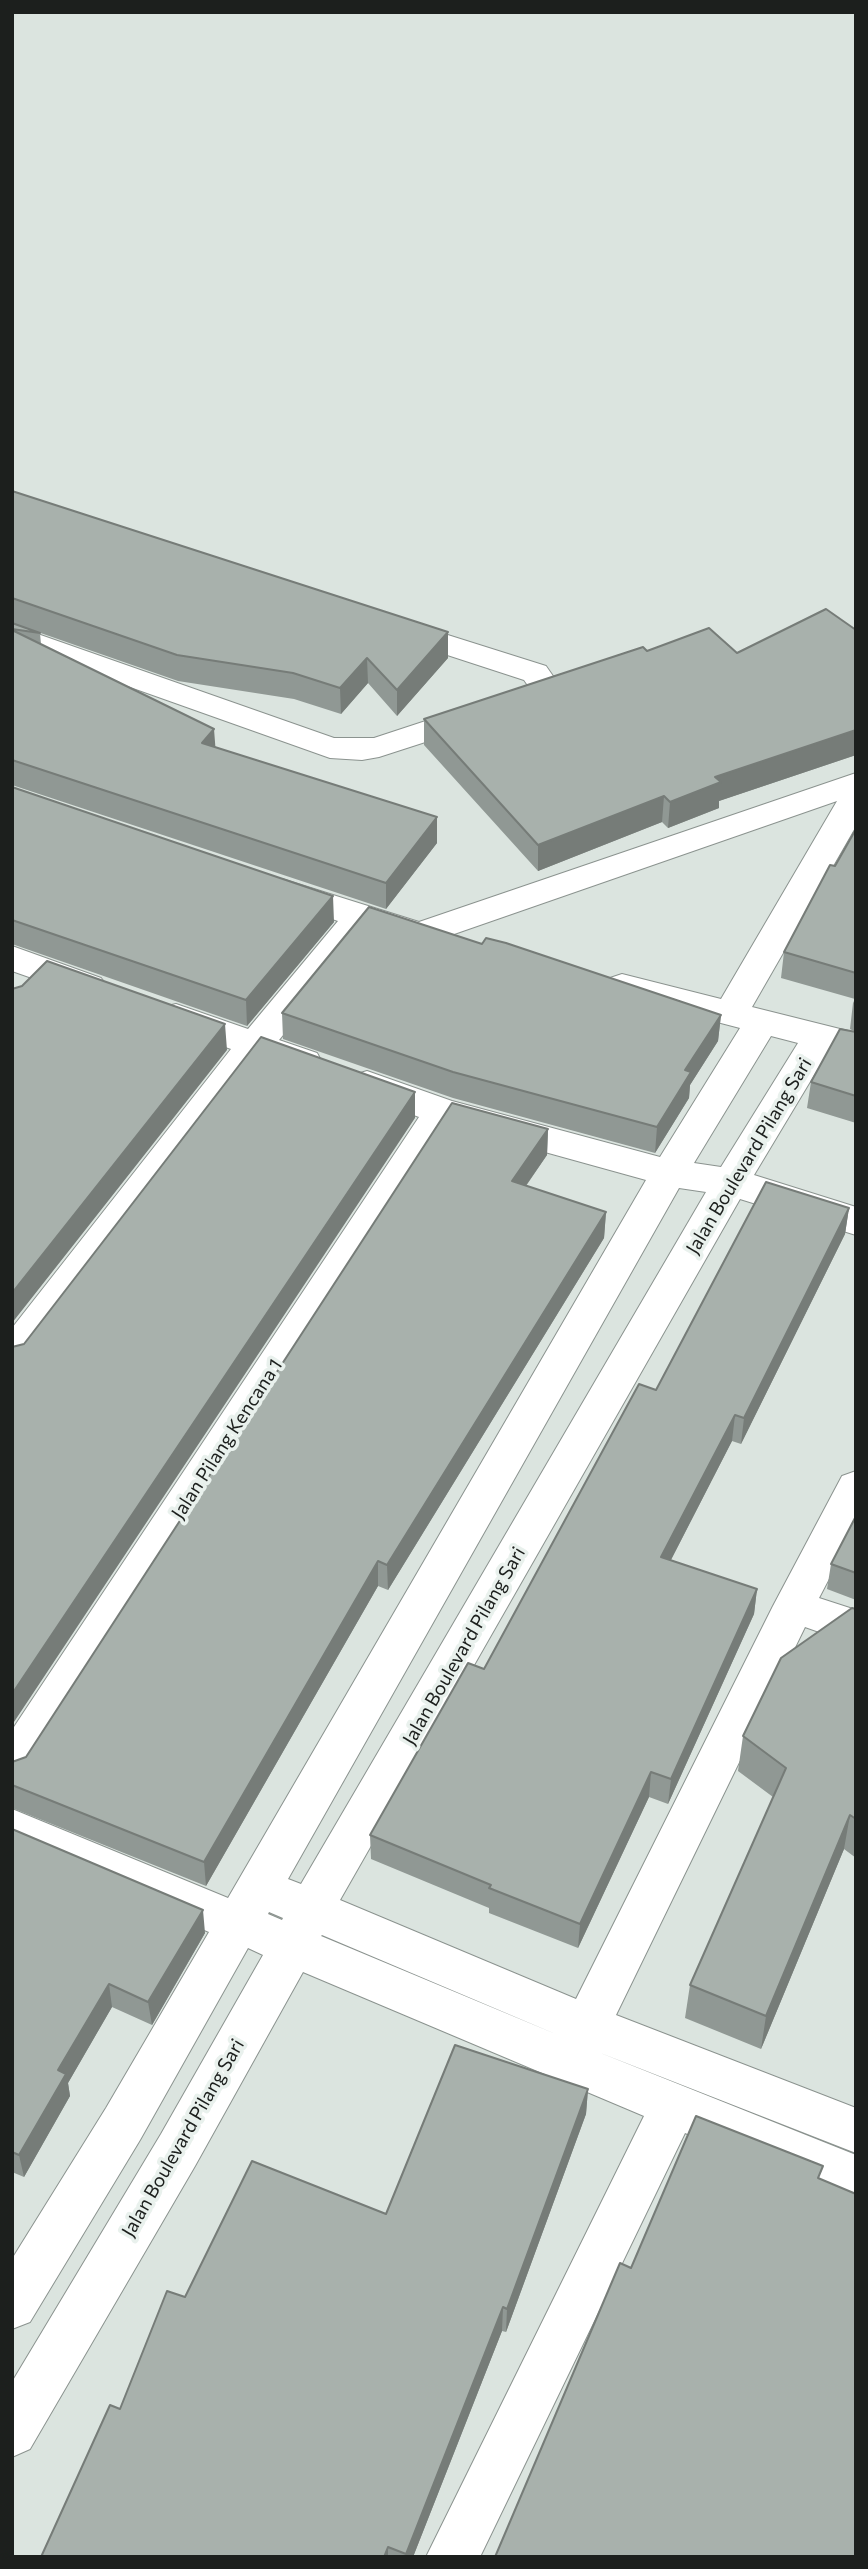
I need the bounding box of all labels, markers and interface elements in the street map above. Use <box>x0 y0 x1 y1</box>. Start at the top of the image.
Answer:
street label: Jalan Boulevard Pilang Sari <box>681 1054 817 1258</box>
street label: Jalan Pilang Kencana 1 <box>167 1355 287 1523</box>
street label: Jalan Boulevard Pilang Sari <box>398 1543 530 1749</box>
street label: Jalan Boulevard Pilang Sari <box>117 2035 249 2241</box>

